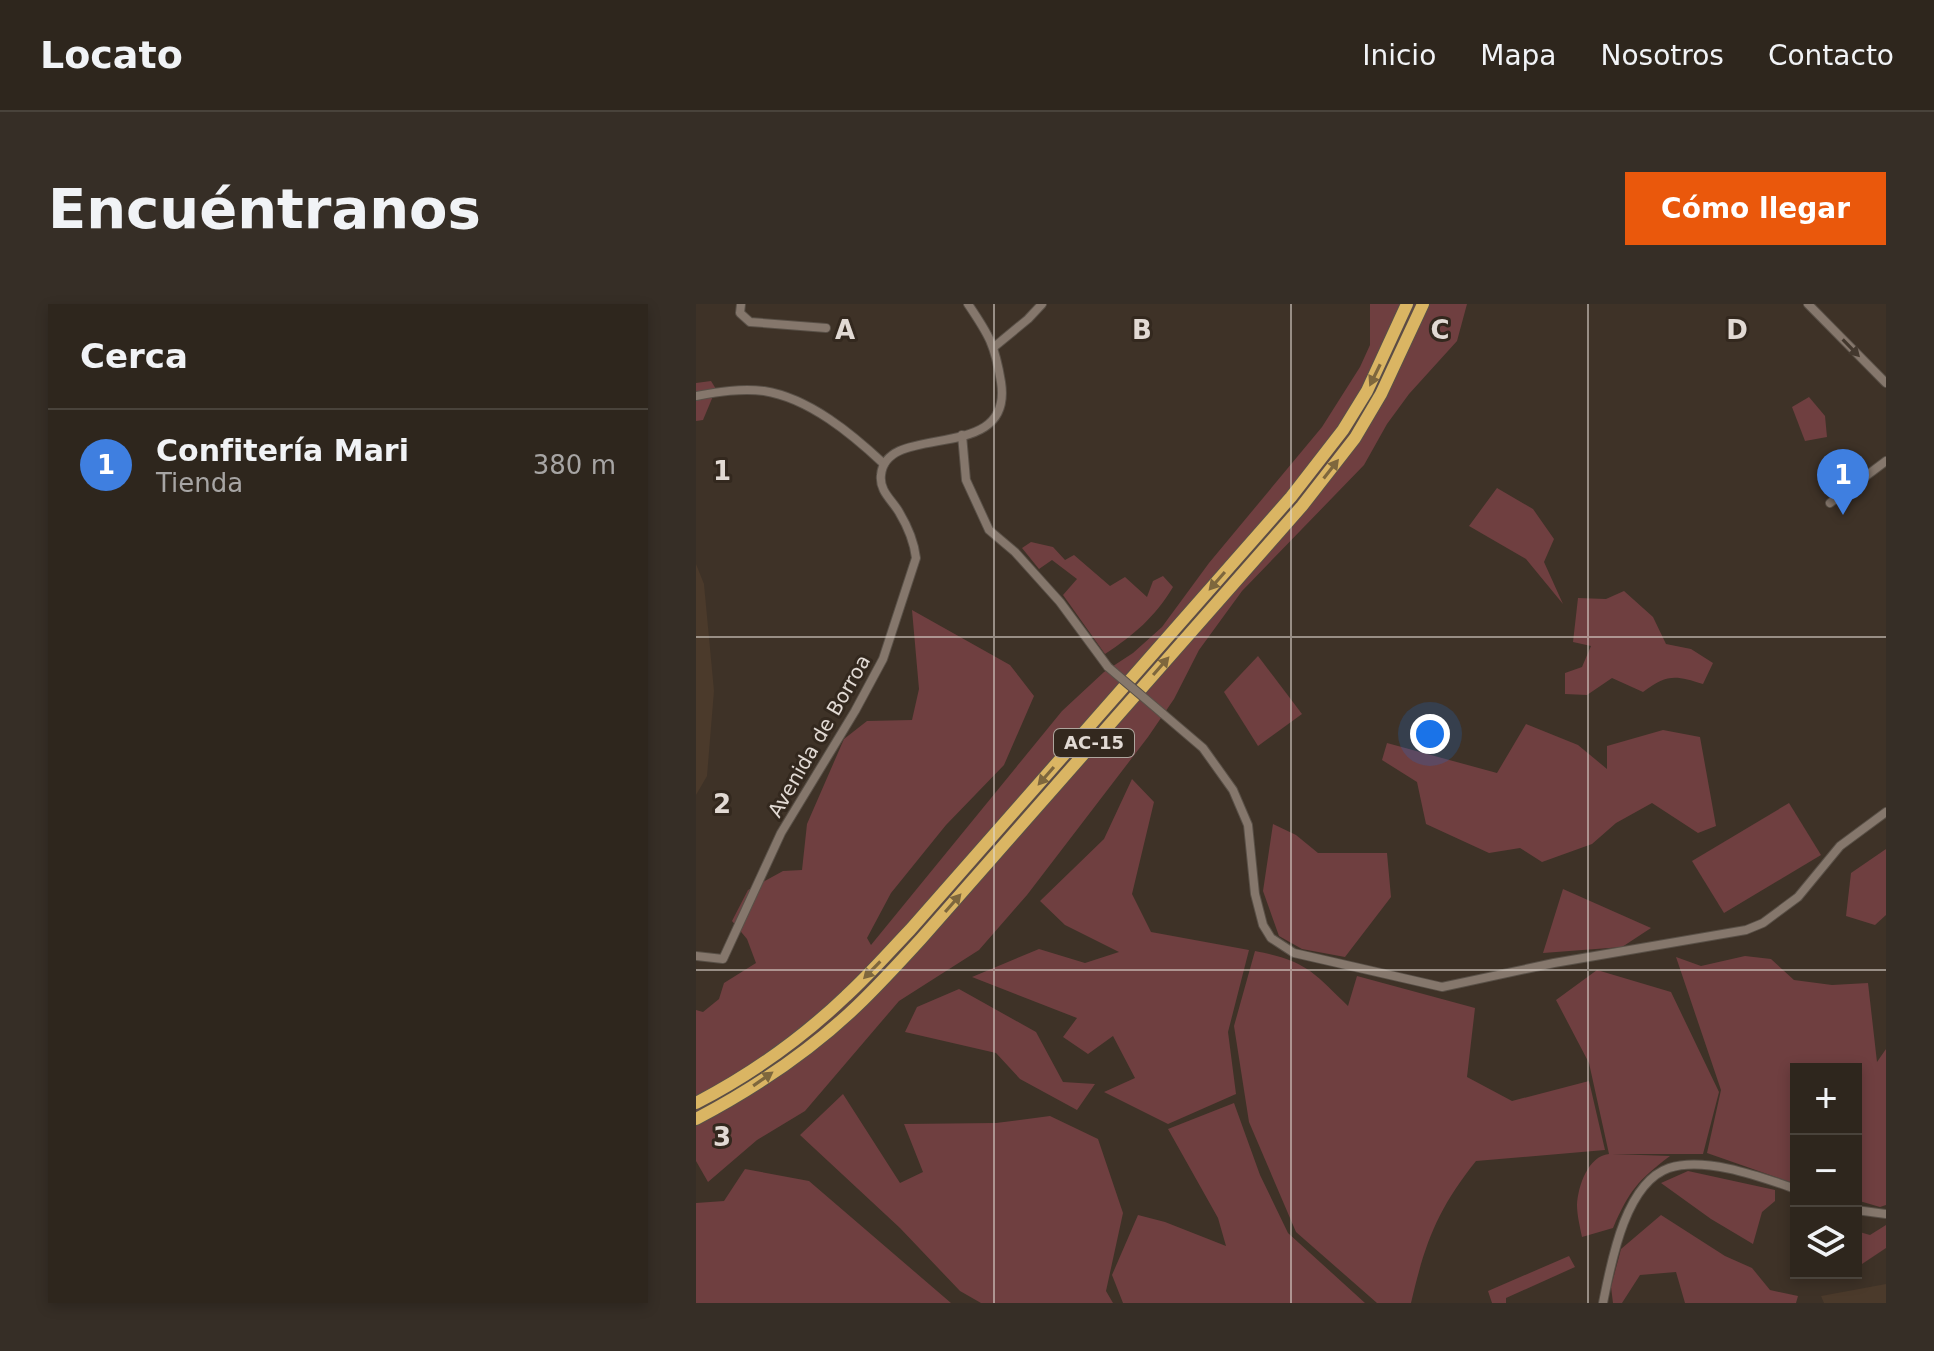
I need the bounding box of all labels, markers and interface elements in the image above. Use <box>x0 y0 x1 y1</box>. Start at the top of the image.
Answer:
text: Locato <box>40 33 183 77</box>
text: Inicio <box>1362 39 1436 72</box>
text: Mapa <box>1480 39 1557 72</box>
text: Nosotros <box>1601 39 1724 72</box>
text: Contacto <box>1768 39 1894 72</box>
button: Cómo llegar <box>1625 172 1886 245</box>
text: Encuéntranos <box>48 176 481 241</box>
text: A <box>835 315 855 345</box>
text: B <box>1132 315 1152 345</box>
text: C <box>1430 315 1450 345</box>
text: D <box>1726 315 1748 345</box>
text: Cerca <box>80 336 188 376</box>
one-way arrow <box>1841 338 1860 357</box>
one-way arrow <box>1368 363 1382 387</box>
text: Confitería Mari <box>156 433 409 468</box>
pin: 1 <box>1817 449 1869 515</box>
text: 1 <box>97 450 115 480</box>
text: 380 m <box>533 450 616 480</box>
text: 1 <box>713 456 731 486</box>
one-way arrow <box>1322 459 1339 479</box>
text: Tienda <box>156 468 243 498</box>
one-way arrow <box>1209 571 1227 590</box>
street label: Avenida de Borroa <box>763 650 875 822</box>
one-way arrow <box>1152 656 1170 675</box>
your location <box>1410 714 1450 754</box>
road number: AC-15 <box>1054 729 1134 757</box>
one-way arrow <box>1037 766 1055 785</box>
text: 2 <box>713 789 731 819</box>
one-way arrow <box>943 894 961 913</box>
one-way arrow <box>863 960 881 979</box>
map controls <box>1790 1063 1862 1279</box>
button: + <box>1790 1063 1862 1135</box>
one-way arrow <box>752 1072 773 1087</box>
text: 3 <box>713 1122 731 1152</box>
button: − <box>1790 1135 1862 1207</box>
button: layers <box>1790 1207 1862 1279</box>

